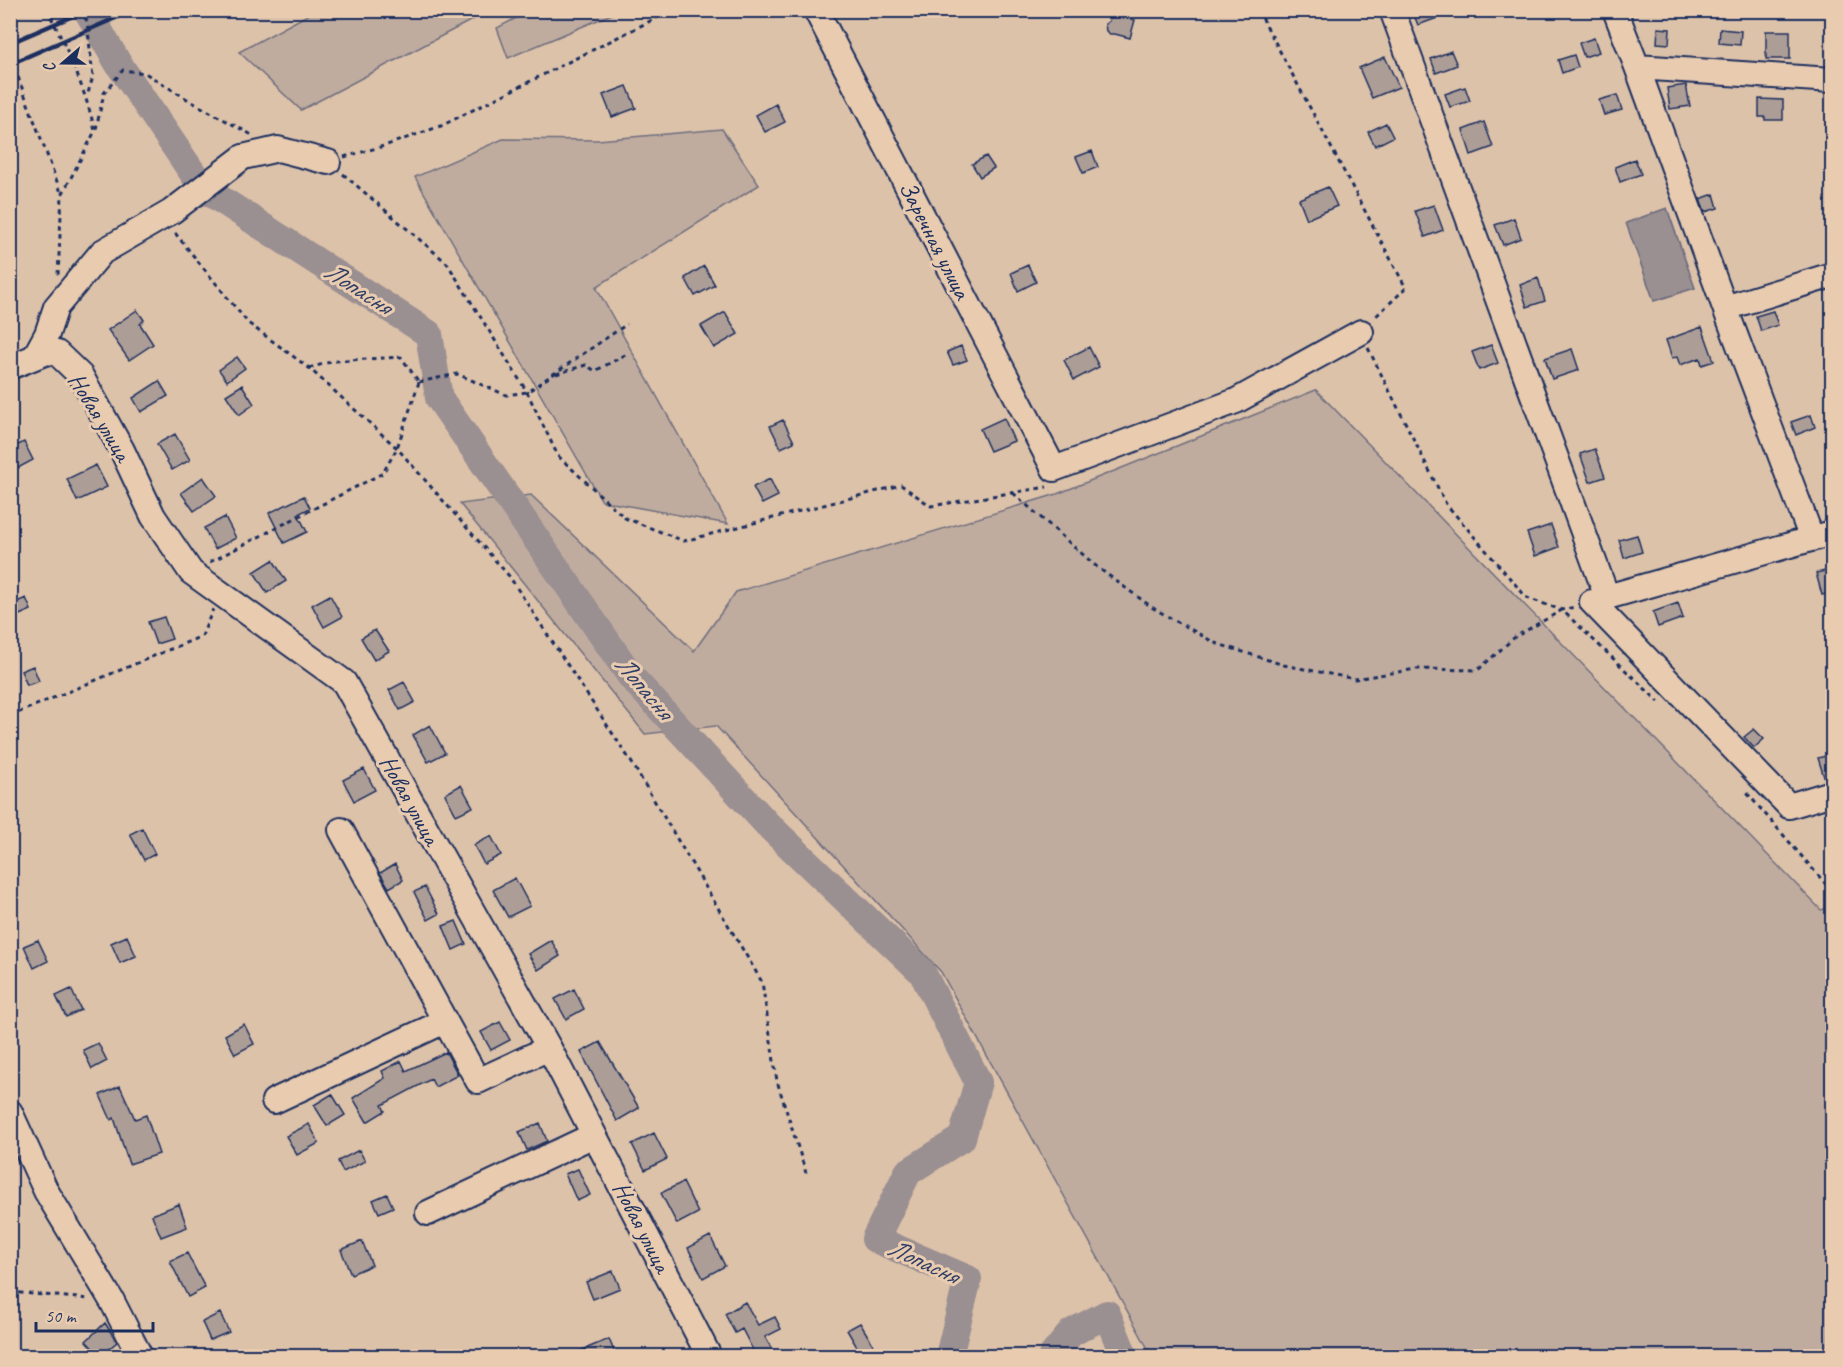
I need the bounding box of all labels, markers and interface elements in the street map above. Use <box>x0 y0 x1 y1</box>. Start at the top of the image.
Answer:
north arrow <box>33 33 93 93</box>
text: С <box>38 59 61 75</box>
street label: Заречная улица <box>892 176 978 305</box>
water label: Лопасня <box>318 254 401 324</box>
street label: Новая улица <box>62 367 139 469</box>
water label: Лопасня <box>608 648 683 729</box>
street label: Новая улица <box>373 750 448 852</box>
street label: Новая улица <box>606 1176 679 1279</box>
water label: Лопасня <box>883 1231 967 1293</box>
scale bar <box>36 1295 153 1333</box>
text: 50 m <box>45 1305 78 1327</box>

